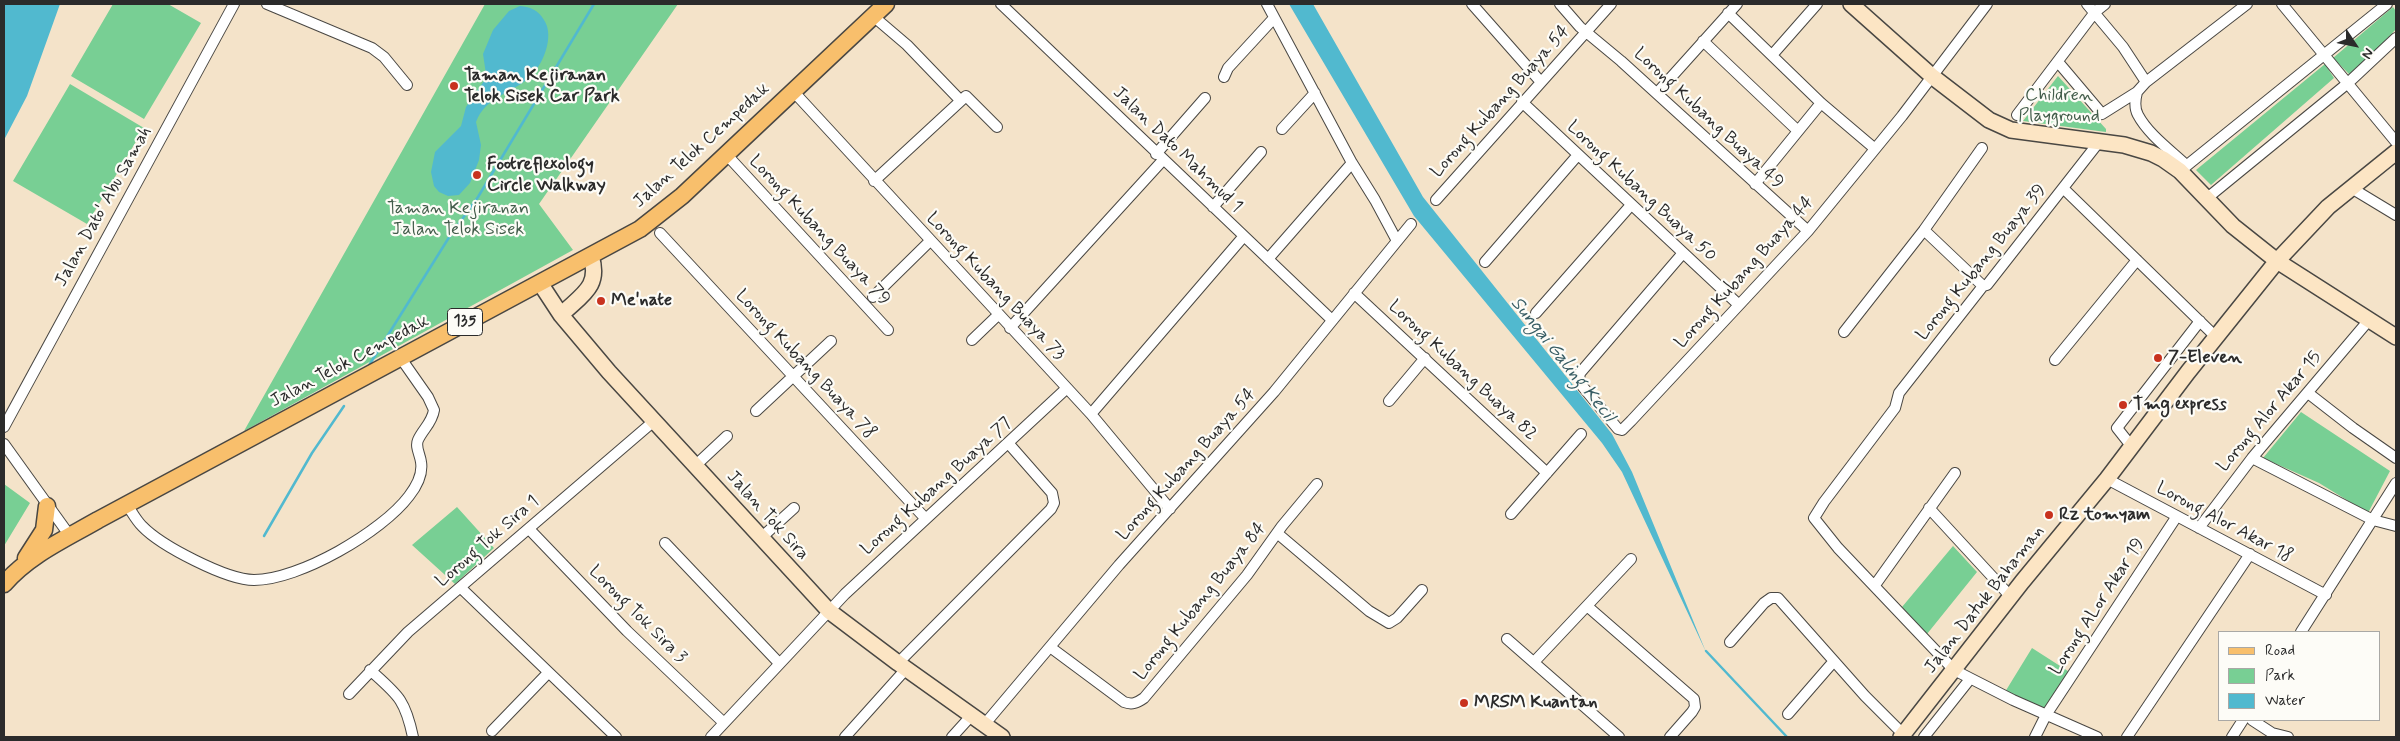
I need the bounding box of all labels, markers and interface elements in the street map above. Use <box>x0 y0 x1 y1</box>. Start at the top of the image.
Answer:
north arrow <box>2330 20 2380 70</box>
street label: Lorong Kubang Buaya 54 <box>1427 21 1575 183</box>
street label: Lorong Kubang Buaya 49 <box>1629 44 1787 194</box>
text: N <box>2357 44 2378 62</box>
place label: Taman Kejiranan Telok Sisek Car Park <box>464 65 620 108</box>
street label: Jalan Telok Cempedak <box>629 79 775 213</box>
marker: Taman Kejiranan Telok Sisek Car Park <box>448 80 460 92</box>
street label: Jalan Dato Mahmud 1 <box>1108 82 1246 218</box>
park label: Children Playground <box>2018 85 2100 128</box>
street label: Lorong Kubang Buaya 50 <box>1562 117 1720 267</box>
street label: Jalan Dato' Abu Samah <box>51 123 157 291</box>
street label: Lorong Kubang Buaya 79 <box>744 151 894 311</box>
place label: Footreflexology Circle Walkway <box>487 154 606 196</box>
marker: Footreflexology Circle Walkway <box>471 169 483 181</box>
street label: Lorong Kubang Buaya 39 <box>1912 181 2052 345</box>
street label: Lorong Kubang Buaya 44 <box>1671 192 1819 354</box>
park label: Taman Kejiranan Jalan Telok Sisek <box>387 198 529 240</box>
street label: Lorong Kubang Buaya 73 <box>921 209 1069 365</box>
street label: Lorong Kubang Buaya 78 <box>730 286 880 444</box>
place label: Me'nate <box>611 290 672 312</box>
water label: Sungai Galing Kecil <box>1505 293 1619 427</box>
marker: Me'nate <box>595 295 607 307</box>
street label: Lorong Kubang Buaya 82 <box>1383 296 1541 446</box>
road number: 135 <box>448 308 482 336</box>
street label: Jalan Telok Cempedak <box>267 311 433 413</box>
place label: 7-Eleven <box>2168 347 2242 369</box>
street label: Lorong Alor Akar 15 <box>2213 347 2327 477</box>
marker: 7-Eleven <box>2152 352 2164 364</box>
street label: Lorong Kubang Buaya 54 <box>1113 384 1261 546</box>
place label: Tmg express <box>2133 394 2227 416</box>
marker: Tmg express <box>2117 399 2129 411</box>
street label: Lorong Kubang Buaya 77 <box>857 413 1017 561</box>
street label: Jalan Tok Sira <box>721 467 813 565</box>
street label: Lorong Alor Akar 18 <box>2152 478 2296 568</box>
street label: Lorong Tok Sira 1 <box>432 491 544 593</box>
place label: Rz tomyam <box>2059 504 2150 526</box>
marker: Rz tomyam <box>2043 509 2055 521</box>
street label: Lorong Kubang Buaya 84 <box>1131 519 1271 685</box>
street label: Jalan Datuk Bahaman <box>1920 522 2050 678</box>
street label: Lorong ALor Akar 19 <box>2046 535 2150 679</box>
street label: Lorong Tok Sira 3 <box>584 562 690 668</box>
legend <box>2218 631 2380 721</box>
text: Road <box>2265 641 2295 661</box>
text: Park <box>2265 666 2295 686</box>
text: Water <box>2265 691 2305 711</box>
place label: MRSM Kuantan <box>1474 692 1598 714</box>
marker: MRSM Kuantan <box>1458 697 1470 709</box>

